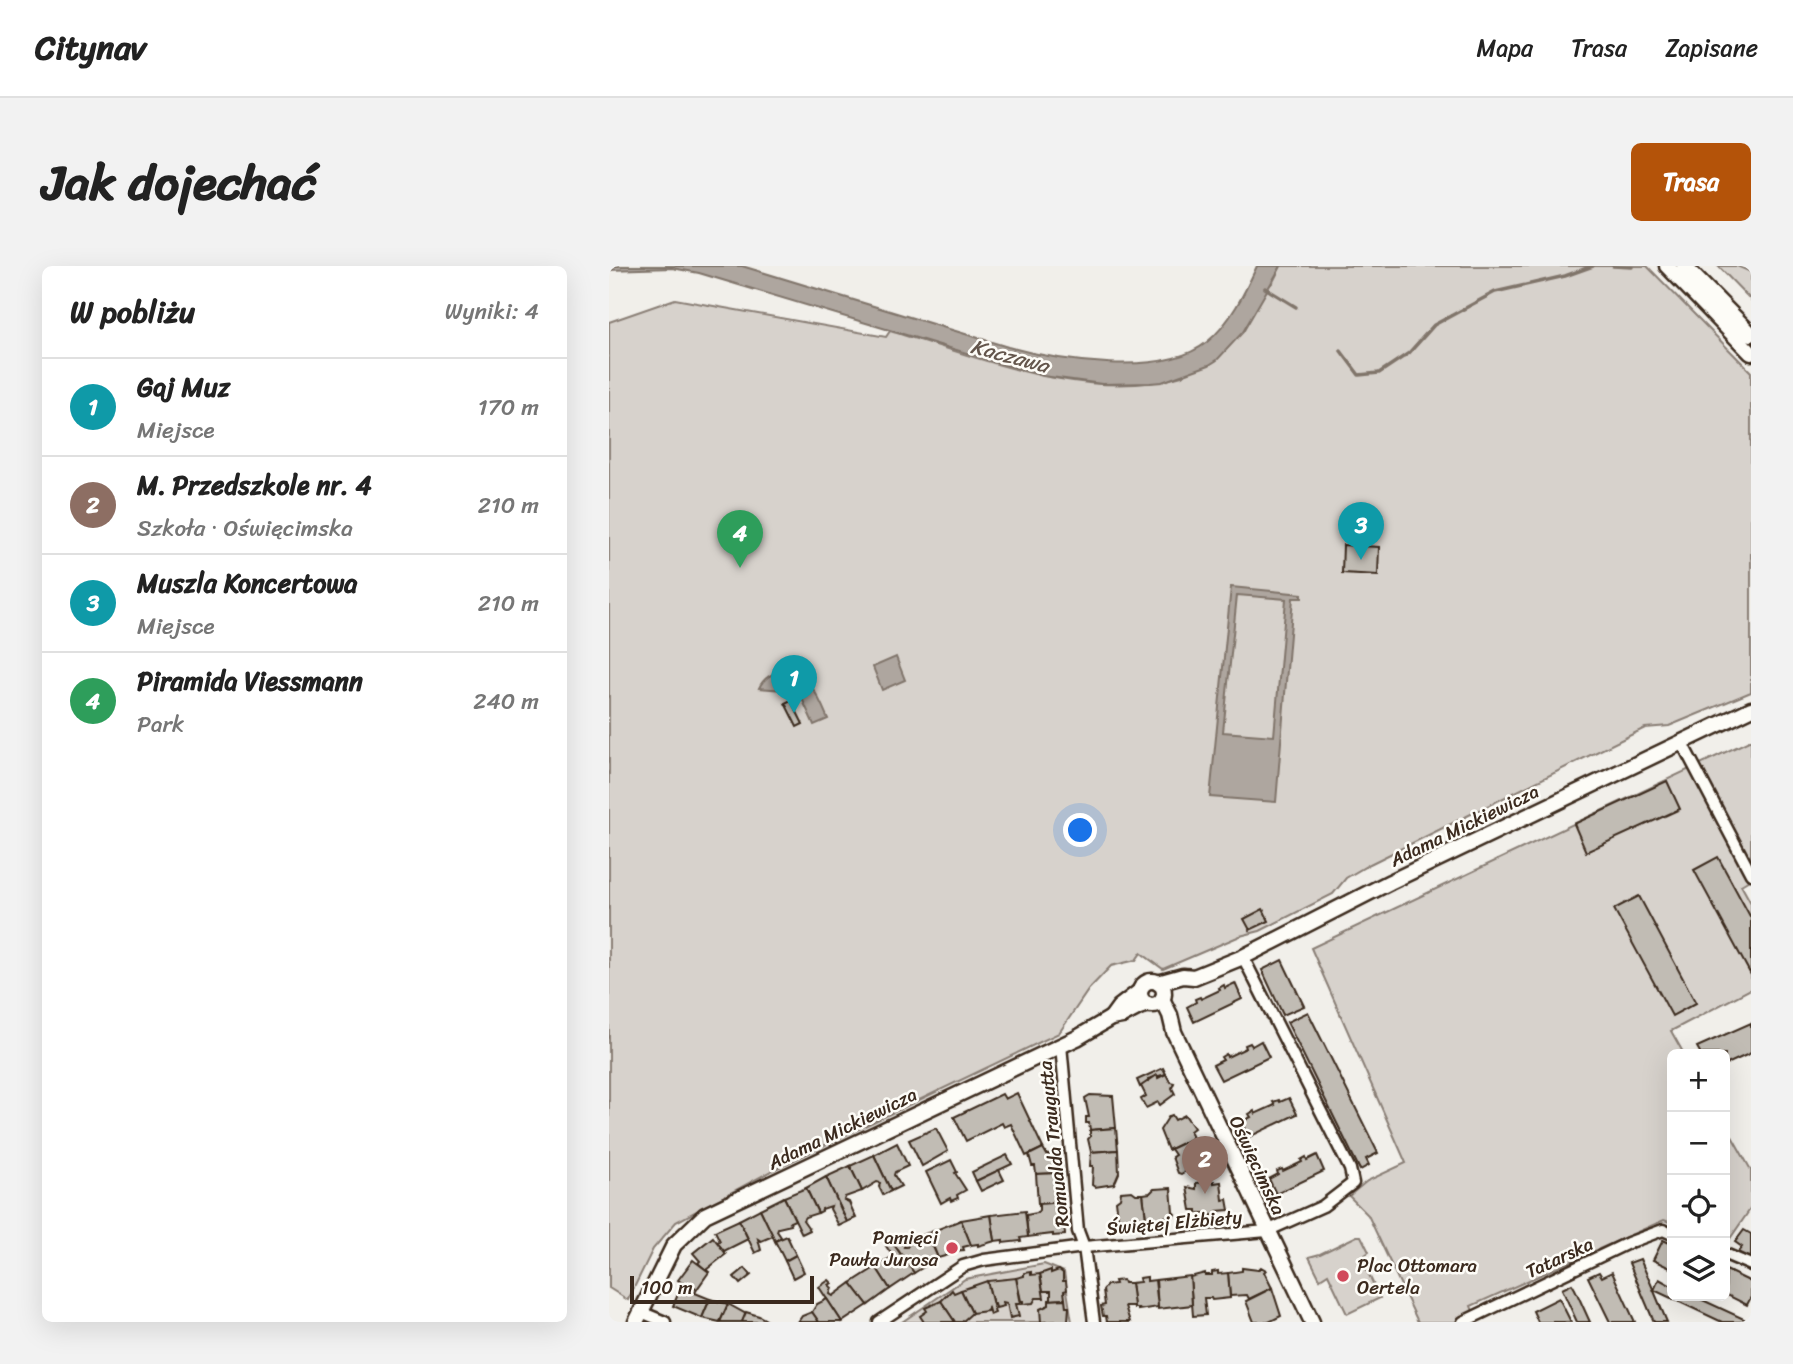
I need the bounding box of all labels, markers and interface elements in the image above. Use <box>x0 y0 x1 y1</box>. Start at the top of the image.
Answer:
text: Citynav <box>35 19 146 77</box>
text: Mapa <box>1477 27 1533 69</box>
text: Trasa <box>1571 27 1627 69</box>
text: Zapisane <box>1665 27 1758 69</box>
text: Jak dojechać <box>42 139 316 226</box>
button: Trasa <box>1631 143 1751 221</box>
text: W pobliżu <box>70 285 195 339</box>
text: Wyniki: 4 <box>445 291 539 332</box>
water label: Kaczawa <box>967 327 1056 385</box>
text: Gaj Muz <box>137 364 230 410</box>
text: 1 <box>88 387 98 428</box>
text: 170 m <box>478 387 539 428</box>
text: Miejsce <box>137 410 215 451</box>
text: M. Przedszkole nr. 4 <box>137 462 372 508</box>
text: 2 <box>86 485 100 526</box>
text: 210 m <box>478 485 539 526</box>
pin: 3 <box>1338 502 1384 560</box>
text: Szkoła · Oświęcimska <box>137 508 353 549</box>
pin: 4 <box>717 510 763 568</box>
text: Muszla Koncertowa <box>137 560 357 606</box>
text: 3 <box>87 583 99 624</box>
text: 210 m <box>478 583 539 624</box>
text: Miejsce <box>137 606 215 647</box>
pin: 1 <box>771 655 817 713</box>
text: Piramida Viessmann <box>137 658 363 704</box>
text: 4 <box>86 681 100 722</box>
text: 240 m <box>473 681 539 722</box>
text: Park <box>137 704 184 745</box>
street label: Adama Mickiewicza <box>1383 775 1545 876</box>
your location <box>1063 813 1097 847</box>
map controls <box>1667 1049 1730 1301</box>
button: + <box>1667 1049 1730 1112</box>
street label: Romualda Traugutta <box>1028 1059 1079 1229</box>
street label: Adama Mickiewicza <box>761 1078 923 1179</box>
street label: Oświęcimska <box>1220 1110 1295 1221</box>
button: − <box>1667 1112 1730 1175</box>
pin: 2 <box>1182 1136 1228 1194</box>
button: locate <box>1667 1175 1730 1238</box>
street label: Świętej Elżbiety <box>1105 1200 1243 1245</box>
place label: Pamięci Pawła Jurosa <box>829 1221 939 1276</box>
street label: Tatarska <box>1520 1227 1599 1288</box>
button: layers <box>1667 1238 1730 1301</box>
marker: Pamięci Pawła Jurosa <box>944 1240 960 1256</box>
place label: Plac Ottomara Oertela <box>1357 1249 1477 1304</box>
marker: Plac Ottomara Oertela <box>1335 1268 1351 1284</box>
text: 100 m <box>641 1271 693 1304</box>
scale bar <box>630 1273 814 1305</box>

